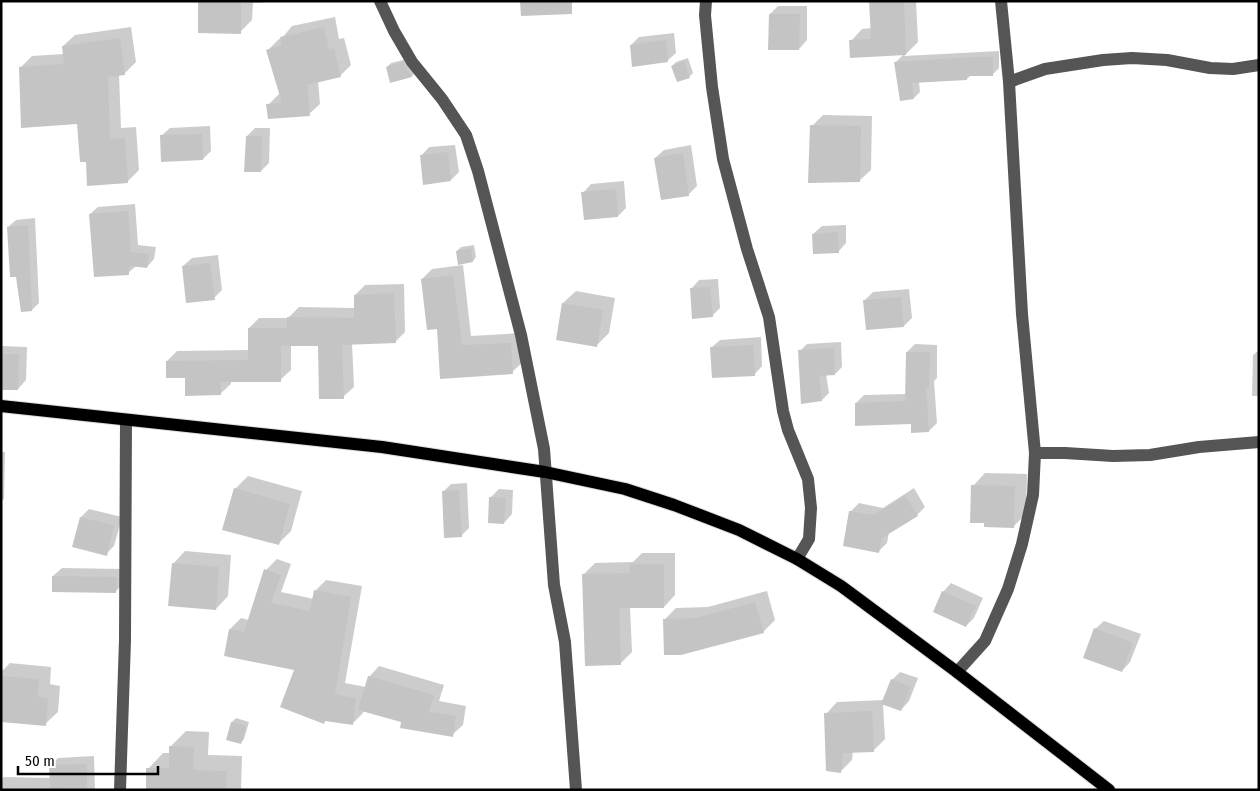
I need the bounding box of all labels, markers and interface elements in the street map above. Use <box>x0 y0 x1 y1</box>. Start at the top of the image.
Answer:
scale bar <box>18 744 158 776</box>
text: 50 m <box>25 752 55 770</box>

